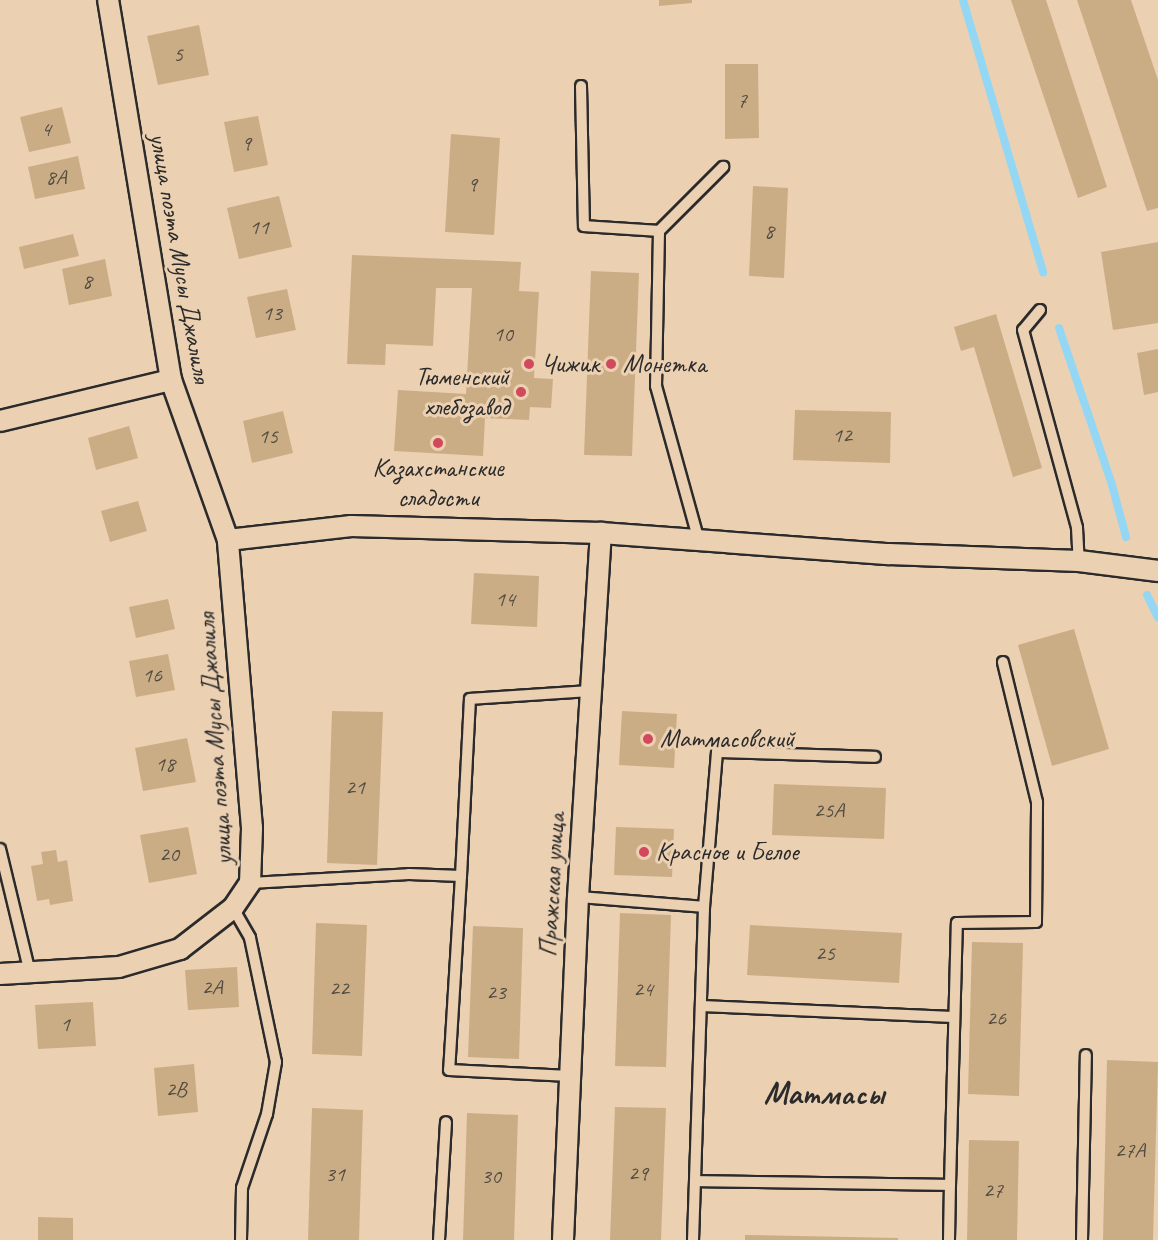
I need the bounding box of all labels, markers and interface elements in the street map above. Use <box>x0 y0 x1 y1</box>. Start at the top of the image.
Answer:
house number: 5 <box>173 42 183 68</box>
house number: 7 <box>737 88 747 114</box>
house number: 4 <box>41 117 51 143</box>
street label: улица поэта Мусы Джалиля <box>143 131 217 385</box>
house number: 9 <box>241 131 251 157</box>
house number: 8А <box>46 165 66 191</box>
house number: 9 <box>467 172 477 198</box>
house number: 11 <box>249 215 269 241</box>
house number: 8 <box>764 219 774 245</box>
house number: 8 <box>82 269 92 295</box>
house number: 13 <box>262 301 282 327</box>
house number: 10 <box>493 322 513 348</box>
place label: Чижик <box>541 348 599 380</box>
place label: Монетка <box>623 348 706 380</box>
marker: Чижик <box>522 357 536 371</box>
marker: Монетка <box>604 357 618 371</box>
place label: Тюменский хлебозавод <box>415 361 509 422</box>
marker: Тюменский хлебозавод <box>514 385 528 399</box>
house number: 12 <box>832 423 852 449</box>
house number: 15 <box>258 424 278 450</box>
marker: Казахстанские сладости <box>431 436 445 450</box>
place label: Казахстанские сладости <box>372 452 504 514</box>
house number: 14 <box>495 587 515 613</box>
street label: улица поэта Мусы Джалиля <box>191 612 239 866</box>
house number: 16 <box>142 663 162 689</box>
place label: Матмасовский <box>660 723 795 755</box>
marker: Матмасовский <box>641 732 655 746</box>
house number: 18 <box>155 752 175 778</box>
house number: 21 <box>345 775 365 801</box>
house number: 25А <box>814 798 844 824</box>
street label: Пражская улица <box>533 812 571 958</box>
place label: Красное и Белое <box>656 836 798 868</box>
house number: 20 <box>159 842 179 868</box>
marker: Красное и Белое <box>637 845 651 859</box>
house number: 25 <box>815 941 835 967</box>
house number: 2А <box>202 975 222 1001</box>
house number: 22 <box>329 976 349 1002</box>
house number: 24 <box>633 977 653 1003</box>
house number: 23 <box>486 980 506 1006</box>
house number: 26 <box>986 1006 1006 1032</box>
house number: 1 <box>60 1012 70 1038</box>
district label: Матмасы <box>764 1075 884 1113</box>
house number: 2В <box>165 1077 187 1103</box>
house number: 27А <box>1115 1138 1145 1164</box>
house number: 29 <box>628 1161 648 1187</box>
house number: 31 <box>325 1162 345 1188</box>
house number: 30 <box>481 1164 501 1190</box>
house number: 27 <box>983 1178 1003 1204</box>

